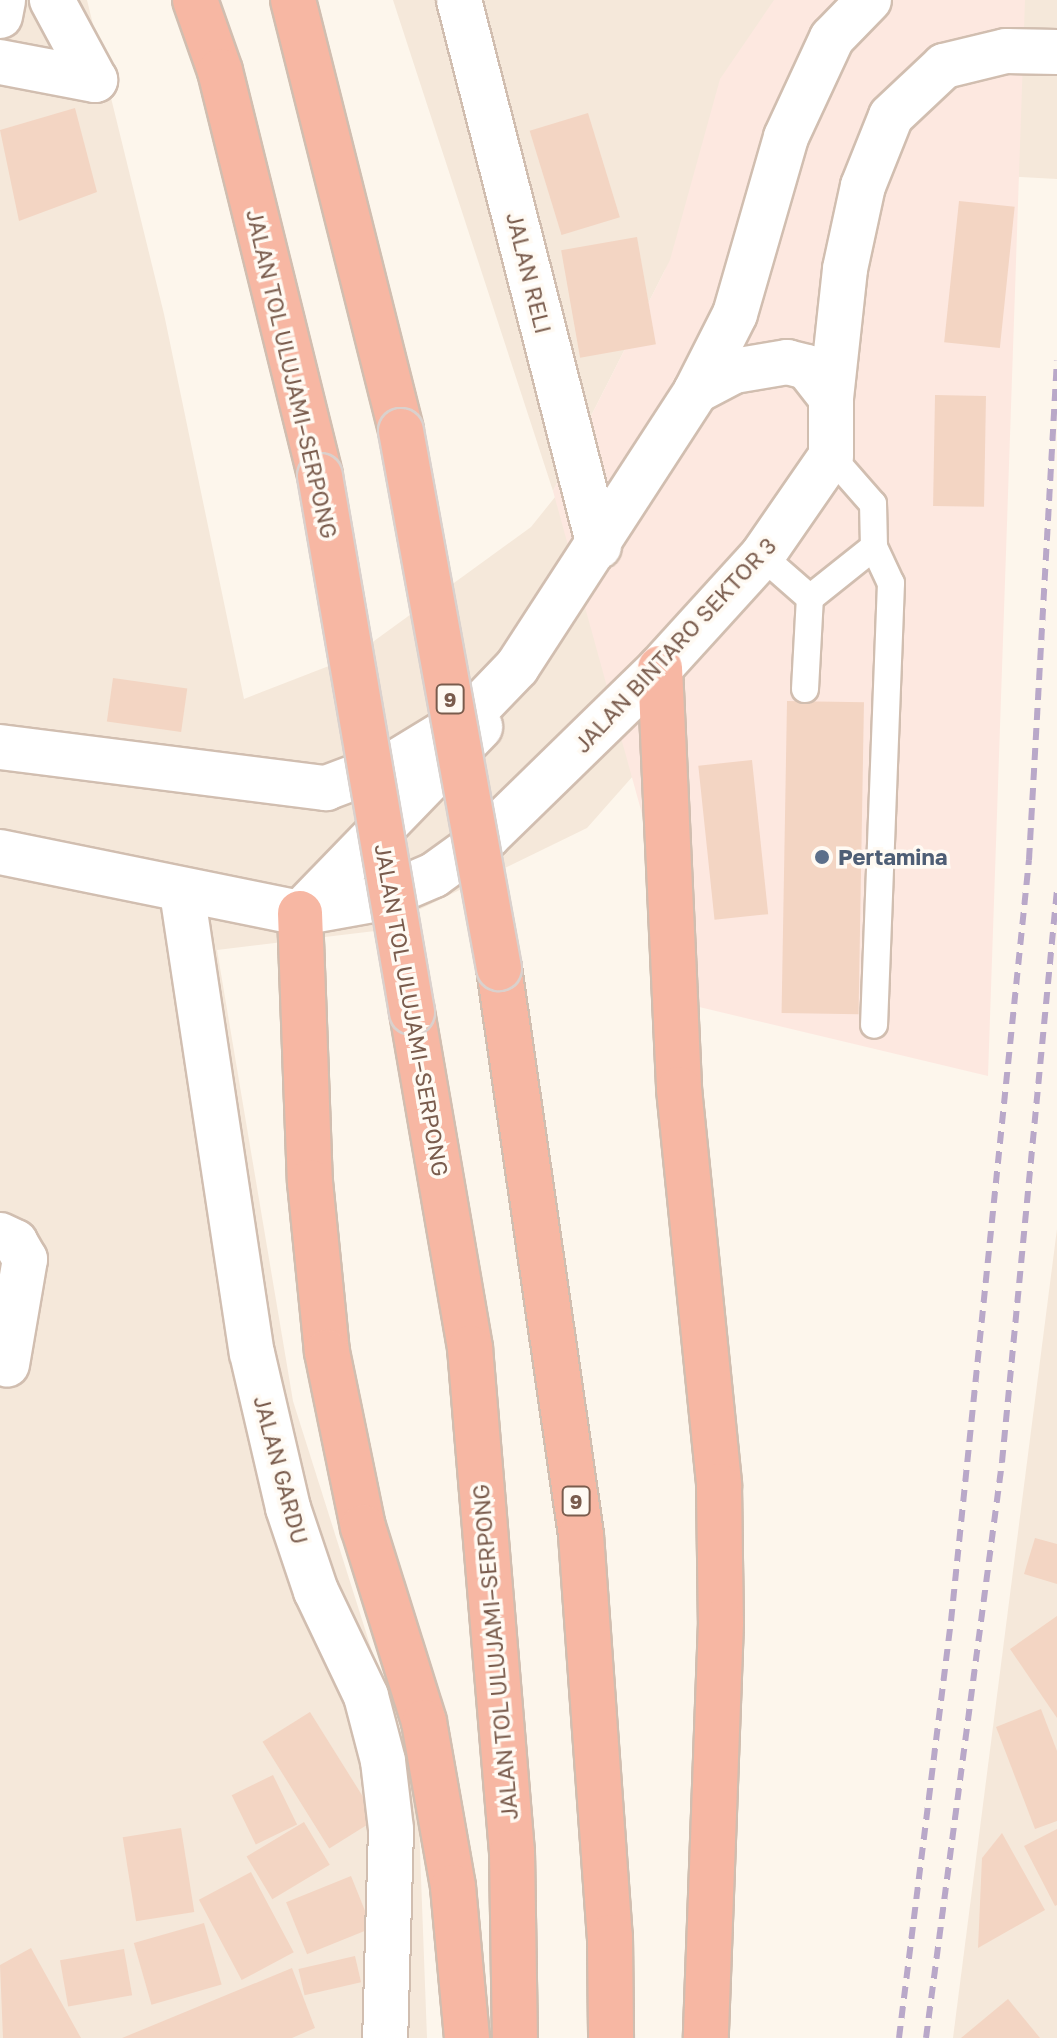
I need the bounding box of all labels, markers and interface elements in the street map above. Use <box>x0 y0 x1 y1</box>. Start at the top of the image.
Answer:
street label: JALAN TOL ULUJAMI–SERPONG <box>241 207 343 541</box>
street label: JALAN RELI <box>501 210 557 336</box>
street label: JALAN BINTARO SEKTOR 3 <box>569 532 781 758</box>
road number: 9 <box>434 683 466 715</box>
street label: JALAN TOL ULUJAMI–SERPONG <box>370 842 454 1178</box>
place label: Pertamina <box>838 844 947 870</box>
marker: Pertamina <box>813 848 831 866</box>
street label: JALAN GARDU <box>248 1393 314 1547</box>
street label: JALAN TOL ULUJAMI–SERPONG <box>467 1483 523 1821</box>
road number: 9 <box>560 1485 592 1517</box>

